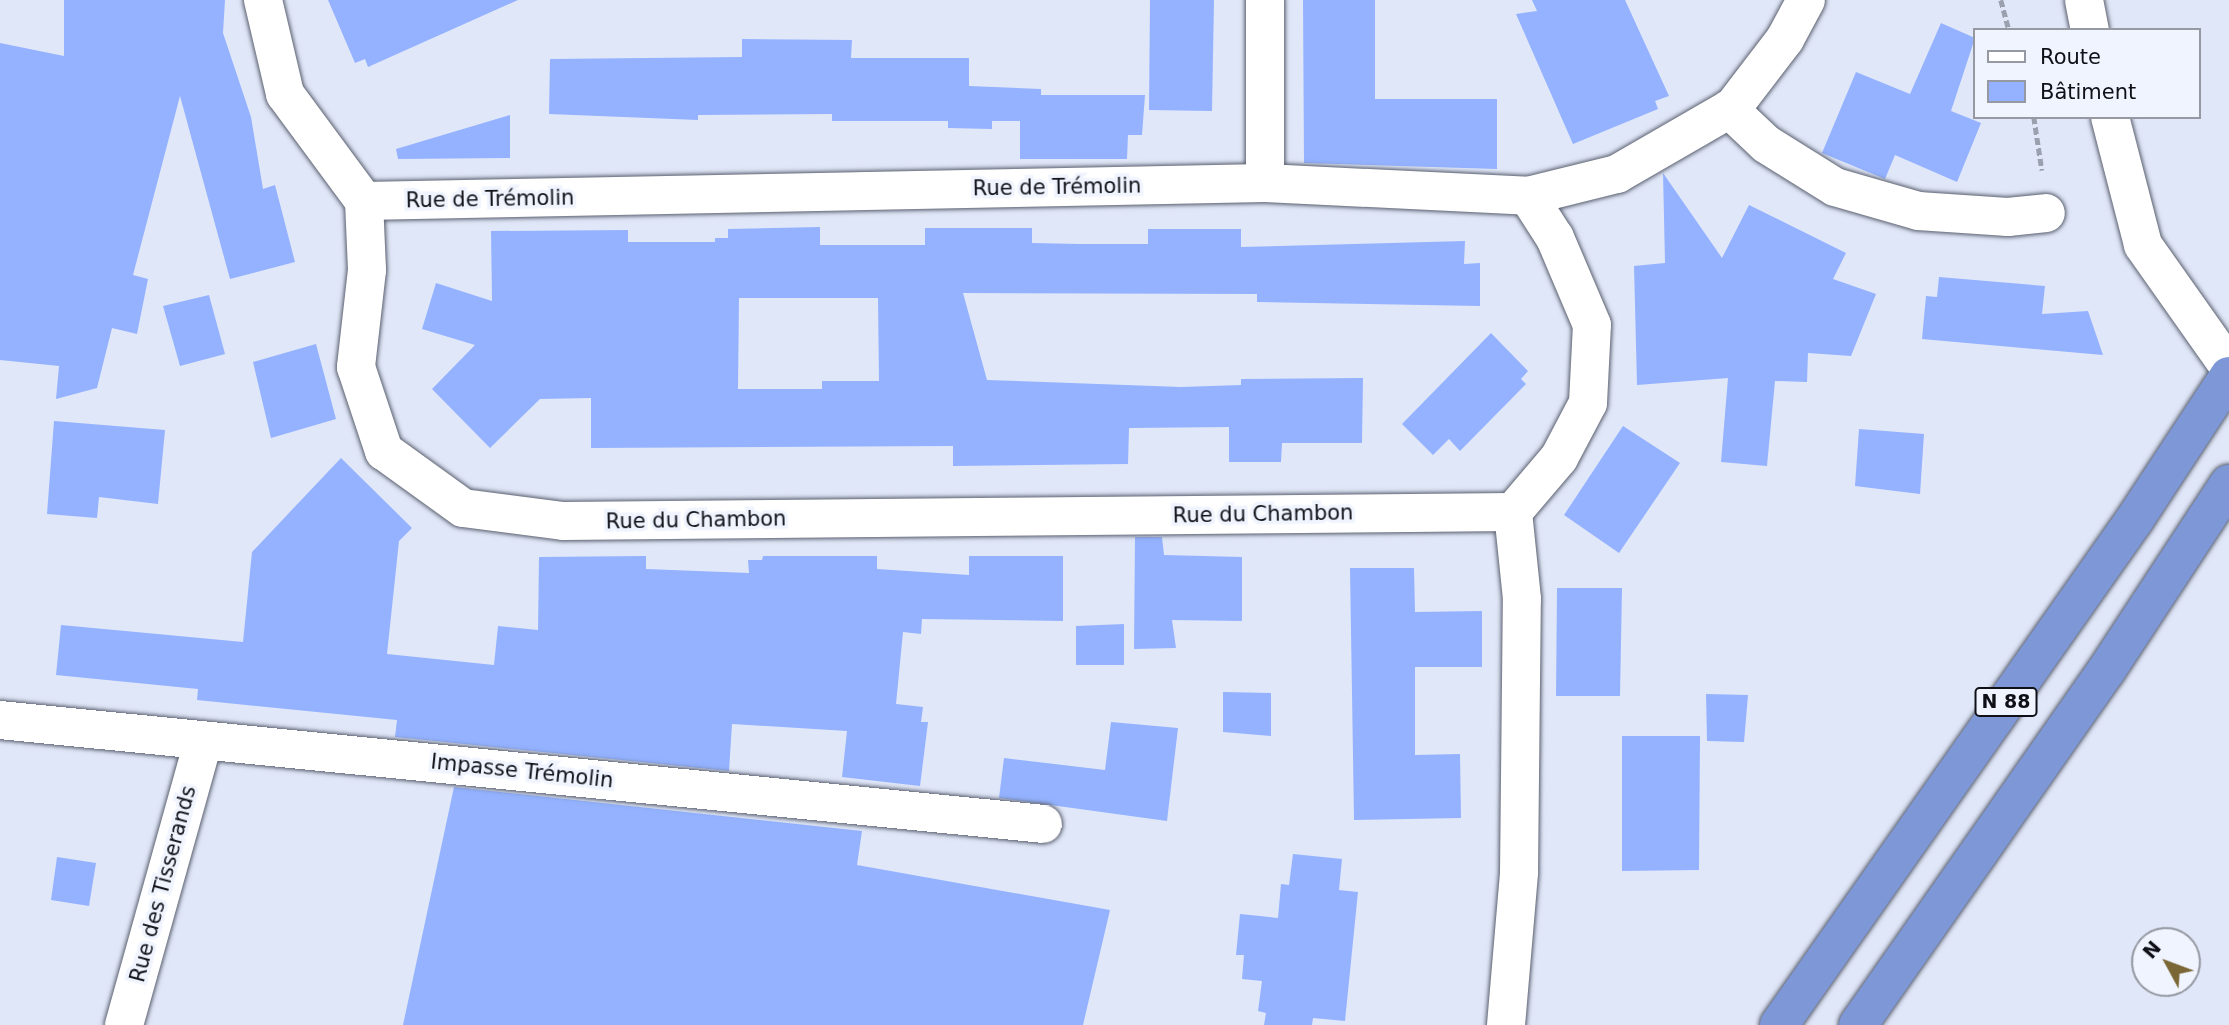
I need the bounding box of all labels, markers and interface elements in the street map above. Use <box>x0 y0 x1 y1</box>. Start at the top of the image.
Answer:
legend <box>1974 28 2201 119</box>
text: Route <box>2040 45 2101 69</box>
text: Bâtiment <box>2040 80 2136 104</box>
street label: Rue de Trémolin <box>972 173 1142 201</box>
street label: Rue de Trémolin <box>405 185 575 213</box>
street label: Rue du Chambon <box>1172 500 1354 528</box>
street label: Rue du Chambon <box>605 506 787 534</box>
road number: N 88 <box>1974 687 2038 718</box>
street label: Impasse Trémolin <box>429 749 615 793</box>
street label: Rue des Tisserands <box>125 783 201 985</box>
north arrow <box>2131 927 2201 997</box>
text: N <box>2138 936 2165 963</box>

